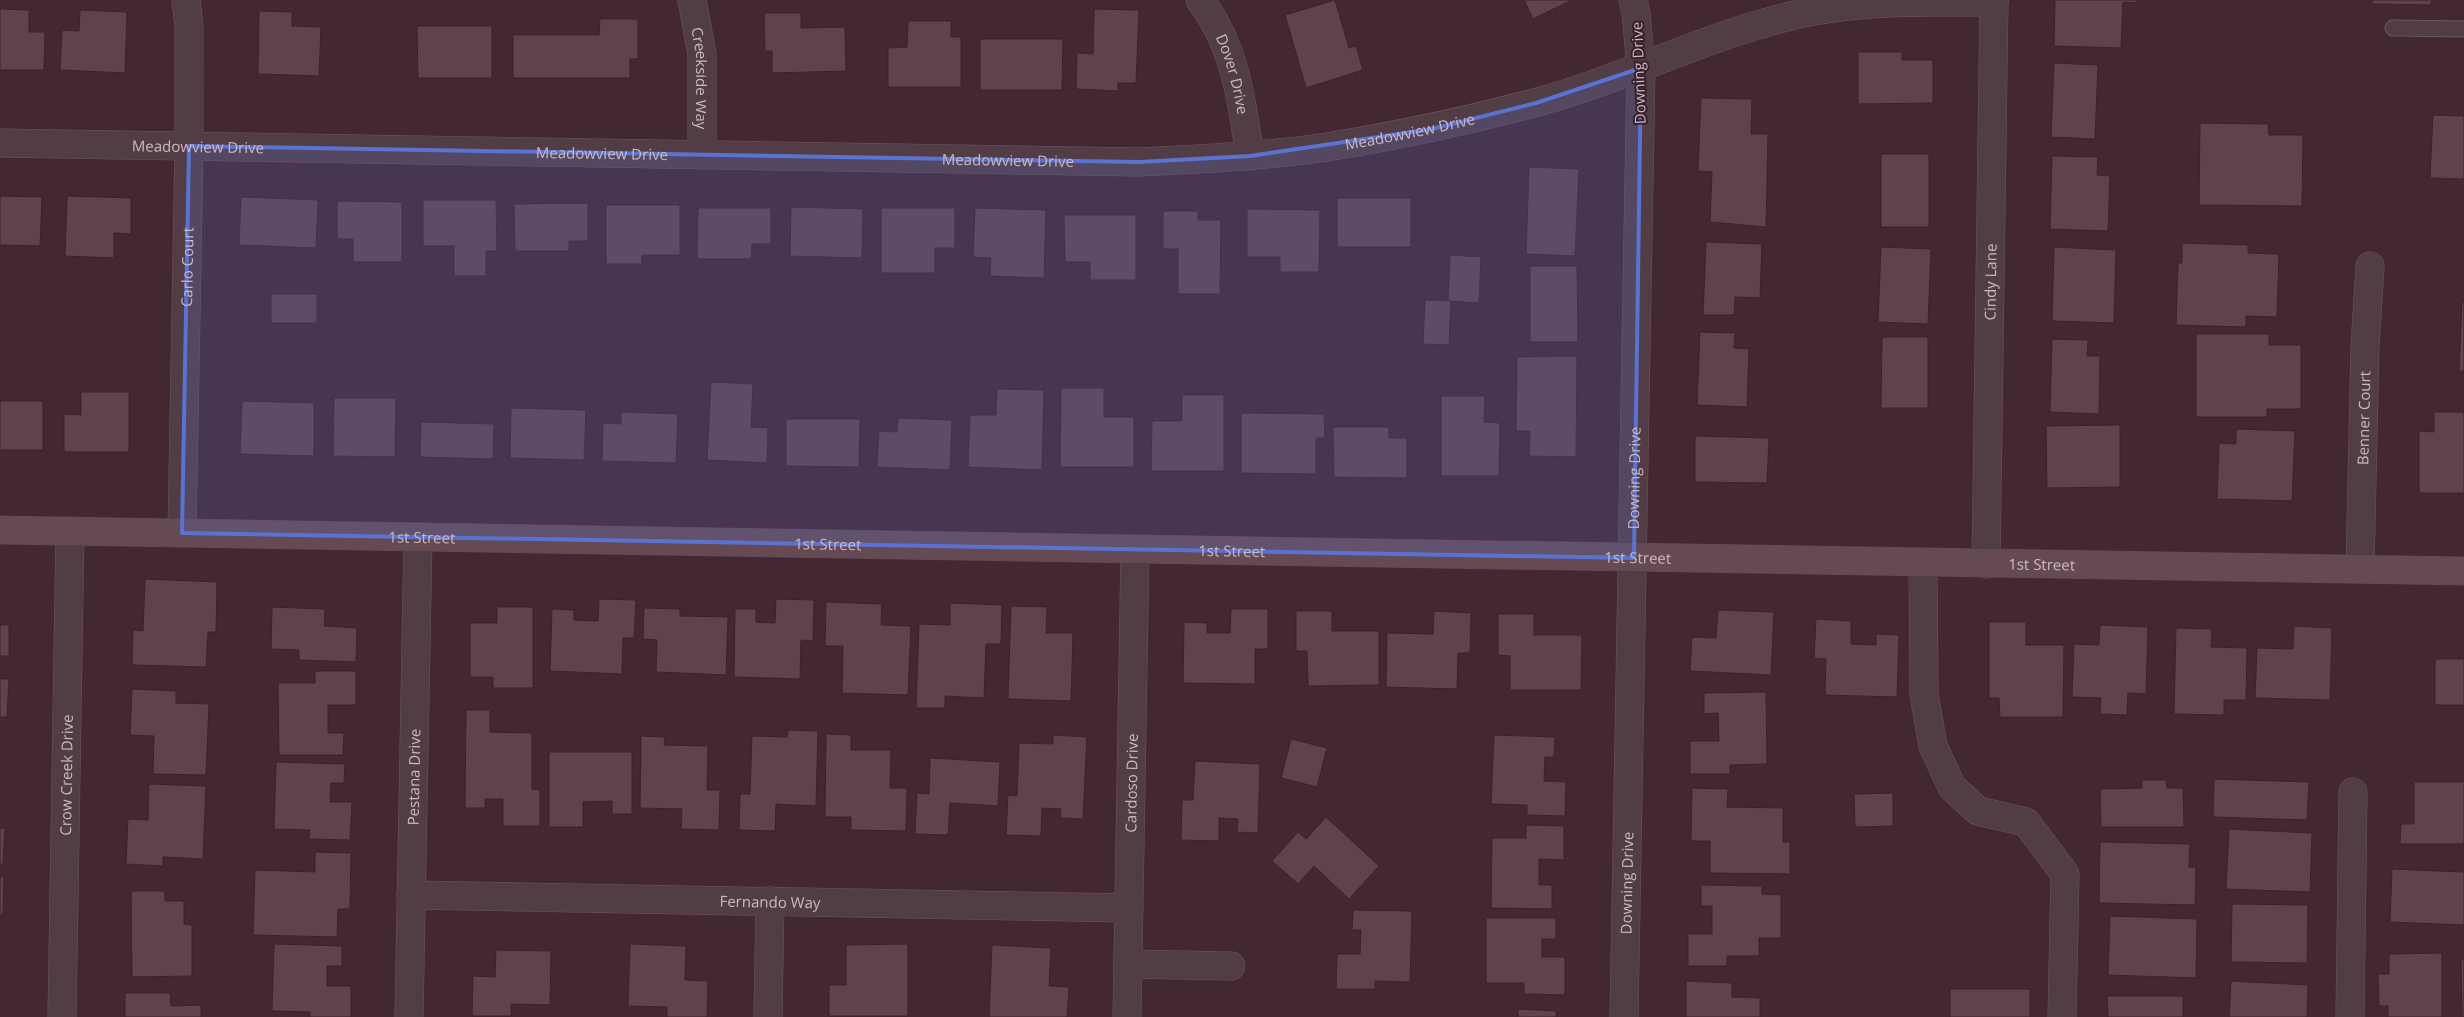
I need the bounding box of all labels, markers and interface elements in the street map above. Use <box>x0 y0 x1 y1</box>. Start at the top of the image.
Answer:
street label: Downing Drive <box>1626 21 1650 125</box>
street label: Creekside Way <box>687 25 712 130</box>
street label: Dover Drive <box>1212 31 1253 116</box>
street label: Meadowview Drive <box>1343 108 1477 154</box>
street label: Meadowview Drive <box>132 135 264 157</box>
street label: Meadowview Drive <box>536 142 668 164</box>
street label: Meadowview Drive <box>942 149 1074 171</box>
street label: Carlo Court <box>176 227 198 307</box>
street label: Cindy Lane <box>1979 243 2001 321</box>
street label: Benner Court <box>2352 371 2374 465</box>
street label: Downing Drive <box>1623 427 1645 530</box>
street label: 1st Street <box>388 526 456 548</box>
street label: 1st Street <box>794 533 862 554</box>
street label: 1st Street <box>1198 540 1265 561</box>
street label: 1st Street <box>1604 547 1671 568</box>
street label: 1st Street <box>2008 553 2075 575</box>
street label: Crow Creek Drive <box>55 714 77 836</box>
street label: Pestana Drive <box>403 729 424 825</box>
street label: Cardoso Drive <box>1120 733 1142 833</box>
street label: Downing Drive <box>1615 832 1637 934</box>
street label: Fernando Way <box>719 891 821 912</box>

